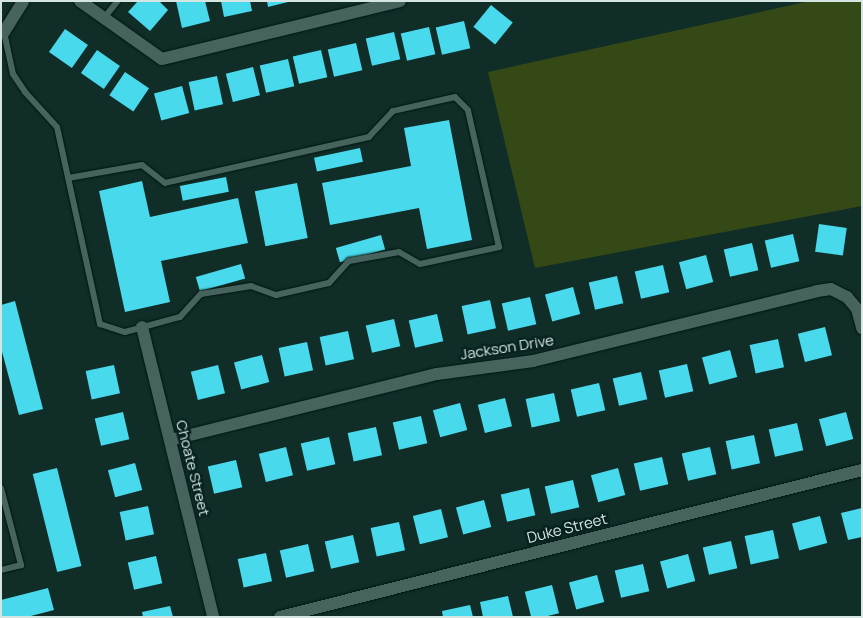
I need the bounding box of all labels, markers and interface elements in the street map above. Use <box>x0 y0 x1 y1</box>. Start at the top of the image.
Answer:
street label: Jackson Drive <box>459 331 555 363</box>
street label: Choate Street <box>172 418 214 518</box>
street label: Duke Street <box>525 509 609 547</box>

